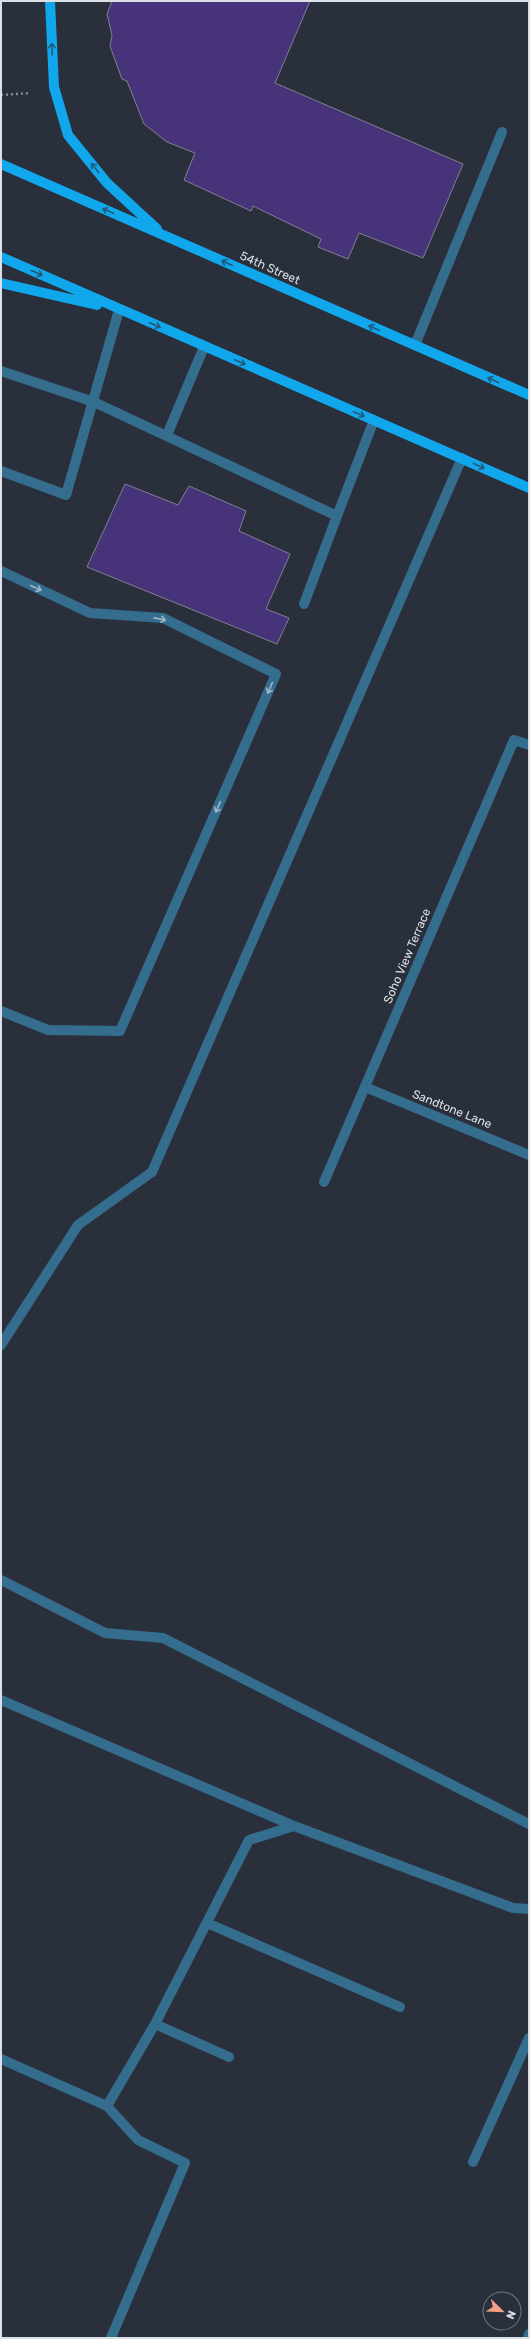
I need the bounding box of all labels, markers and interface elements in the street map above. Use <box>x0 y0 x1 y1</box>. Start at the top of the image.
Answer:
one-way arrow <box>49 43 56 56</box>
one-way arrow <box>90 162 99 173</box>
one-way arrow <box>102 206 114 214</box>
street label: 54th Street <box>238 249 302 288</box>
one-way arrow <box>221 259 233 266</box>
one-way arrow <box>30 270 42 277</box>
one-way arrow <box>148 322 160 329</box>
one-way arrow <box>369 323 381 331</box>
one-way arrow <box>234 359 246 366</box>
one-way arrow <box>488 375 500 383</box>
one-way arrow <box>353 411 365 418</box>
one-way arrow <box>472 462 484 470</box>
one-way arrow <box>30 585 42 592</box>
one-way arrow <box>154 615 167 623</box>
one-way arrow <box>266 682 273 694</box>
one-way arrow <box>214 801 221 813</box>
street label: Soho View Terrace <box>381 906 433 1006</box>
street label: Sandtone Lane <box>410 1087 494 1131</box>
north arrow <box>482 2291 522 2331</box>
text: N <box>503 2309 518 2321</box>

